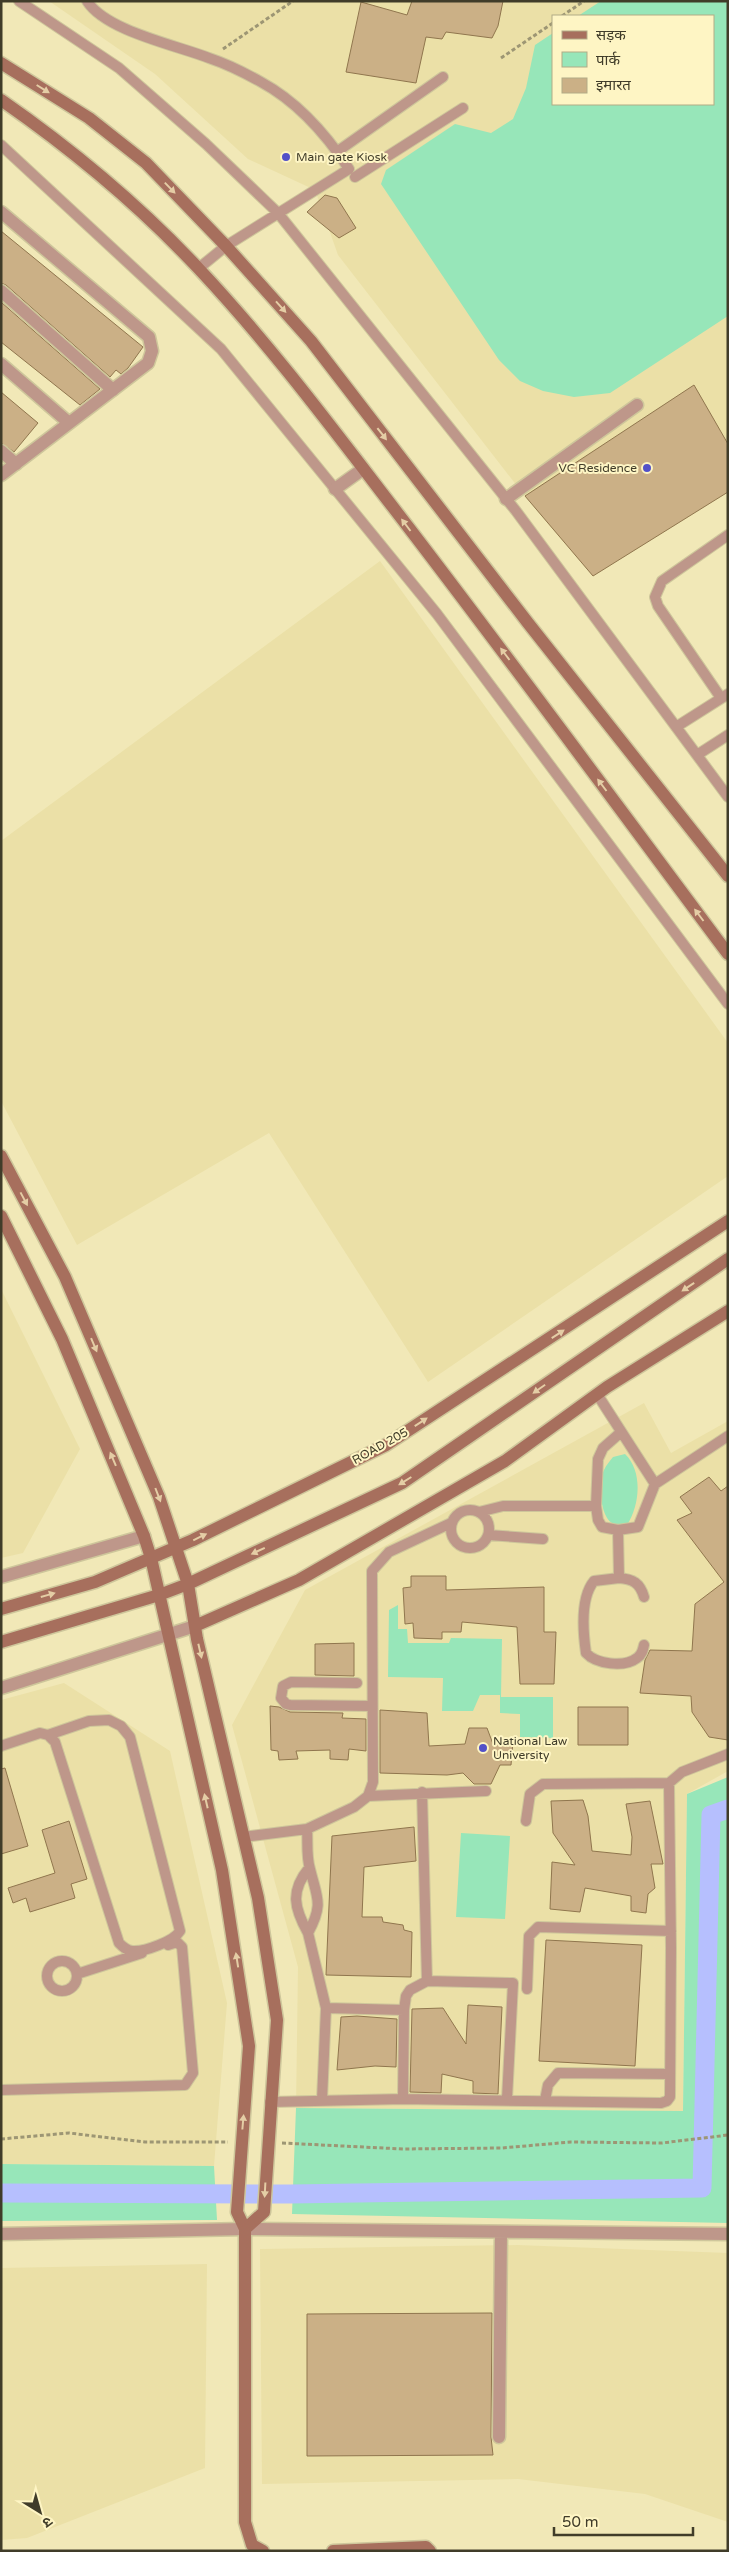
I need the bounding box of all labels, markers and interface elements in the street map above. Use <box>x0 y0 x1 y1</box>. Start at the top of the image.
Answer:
legend <box>552 15 714 105</box>
text: सड़क <box>596 26 626 44</box>
text: पार्क <box>596 51 620 69</box>
text: इमारत <box>596 76 631 94</box>
one-way arrow <box>36 84 49 93</box>
place label: Main gate Kiosk <box>296 150 387 164</box>
marker: Main gate Kiosk <box>280 151 292 163</box>
one-way arrow <box>164 182 176 194</box>
one-way arrow <box>275 300 287 312</box>
one-way arrow <box>377 427 388 440</box>
place label: VC Residence <box>558 461 637 475</box>
marker: VC Residence <box>641 462 653 474</box>
one-way arrow <box>401 519 412 532</box>
one-way arrow <box>500 647 510 661</box>
one-way arrow <box>597 778 607 792</box>
one-way arrow <box>693 909 704 922</box>
one-way arrow <box>20 1192 28 1206</box>
one-way arrow <box>681 1282 694 1292</box>
one-way arrow <box>551 1330 565 1339</box>
one-way arrow <box>91 1338 99 1352</box>
one-way arrow <box>532 1384 546 1394</box>
one-way arrow <box>415 1418 428 1427</box>
street label: ROAD 205 <box>350 1425 410 1467</box>
one-way arrow <box>109 1452 117 1466</box>
one-way arrow <box>398 1476 412 1485</box>
one-way arrow <box>154 1488 162 1503</box>
one-way arrow <box>192 1533 207 1541</box>
one-way arrow <box>251 1546 266 1555</box>
one-way arrow <box>41 1591 56 1599</box>
one-way arrow <box>196 1644 204 1659</box>
place label: National Law University <box>493 1734 568 1762</box>
marker: National Law University <box>477 1742 489 1754</box>
one-way arrow <box>202 1794 210 1809</box>
one-way arrow <box>233 1952 241 1968</box>
one-way arrow <box>239 2114 247 2130</box>
one-way arrow <box>261 2182 269 2198</box>
north arrow <box>15 2487 65 2537</box>
scale bar <box>554 2504 693 2536</box>
text: उ <box>38 2513 56 2532</box>
text: 50 m <box>562 2513 599 2531</box>

